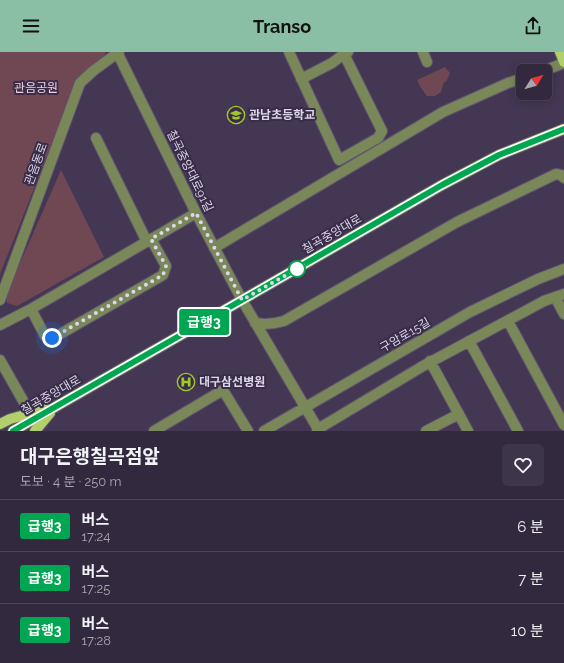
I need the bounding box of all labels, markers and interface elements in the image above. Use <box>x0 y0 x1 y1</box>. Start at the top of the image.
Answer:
icon: menu <box>20 15 42 37</box>
icon: share <box>522 15 544 37</box>
text: Transo <box>253 16 311 37</box>
north arrow <box>516 64 552 100</box>
map controls <box>516 64 552 100</box>
park label: 관음공원 <box>14 81 58 95</box>
school or university icon: 관남초등학교 <box>226 105 246 125</box>
place label: 관남초등학교 <box>249 108 315 122</box>
street label: 칠곡중앙대로91길 <box>164 128 216 214</box>
street label: 관음동로 <box>22 141 50 187</box>
street label: 칠곡중앙대로 <box>300 211 364 257</box>
unlabelled marker <box>288 260 306 278</box>
line badge: 급행3 <box>181 309 227 335</box>
text: 급행3 <box>187 314 221 330</box>
street label: 구암로15길 <box>377 315 433 355</box>
your location <box>42 328 62 348</box>
street label: 칠곡중앙대로 <box>19 372 83 418</box>
hospital icon: 대구삼선병원 <box>176 372 196 392</box>
place label: 대구삼선병원 <box>199 375 265 389</box>
button: heart <box>502 444 544 486</box>
text: 대구은행칠곡점앞 <box>20 445 160 467</box>
text: 도보 · 4 분 · 250 m <box>20 474 122 489</box>
text: 버스 <box>82 511 109 529</box>
text: 급행3 <box>28 518 62 534</box>
text: 6 분 <box>517 518 544 536</box>
text: 17:24 <box>82 529 110 544</box>
text: 버스 <box>82 563 109 581</box>
text: 급행3 <box>28 570 62 586</box>
text: 7 분 <box>518 570 544 588</box>
text: 17:25 <box>82 581 110 596</box>
text: 버스 <box>82 615 109 633</box>
text: 급행3 <box>28 622 62 638</box>
text: 10 분 <box>511 622 544 640</box>
text: 17:28 <box>82 633 111 648</box>

